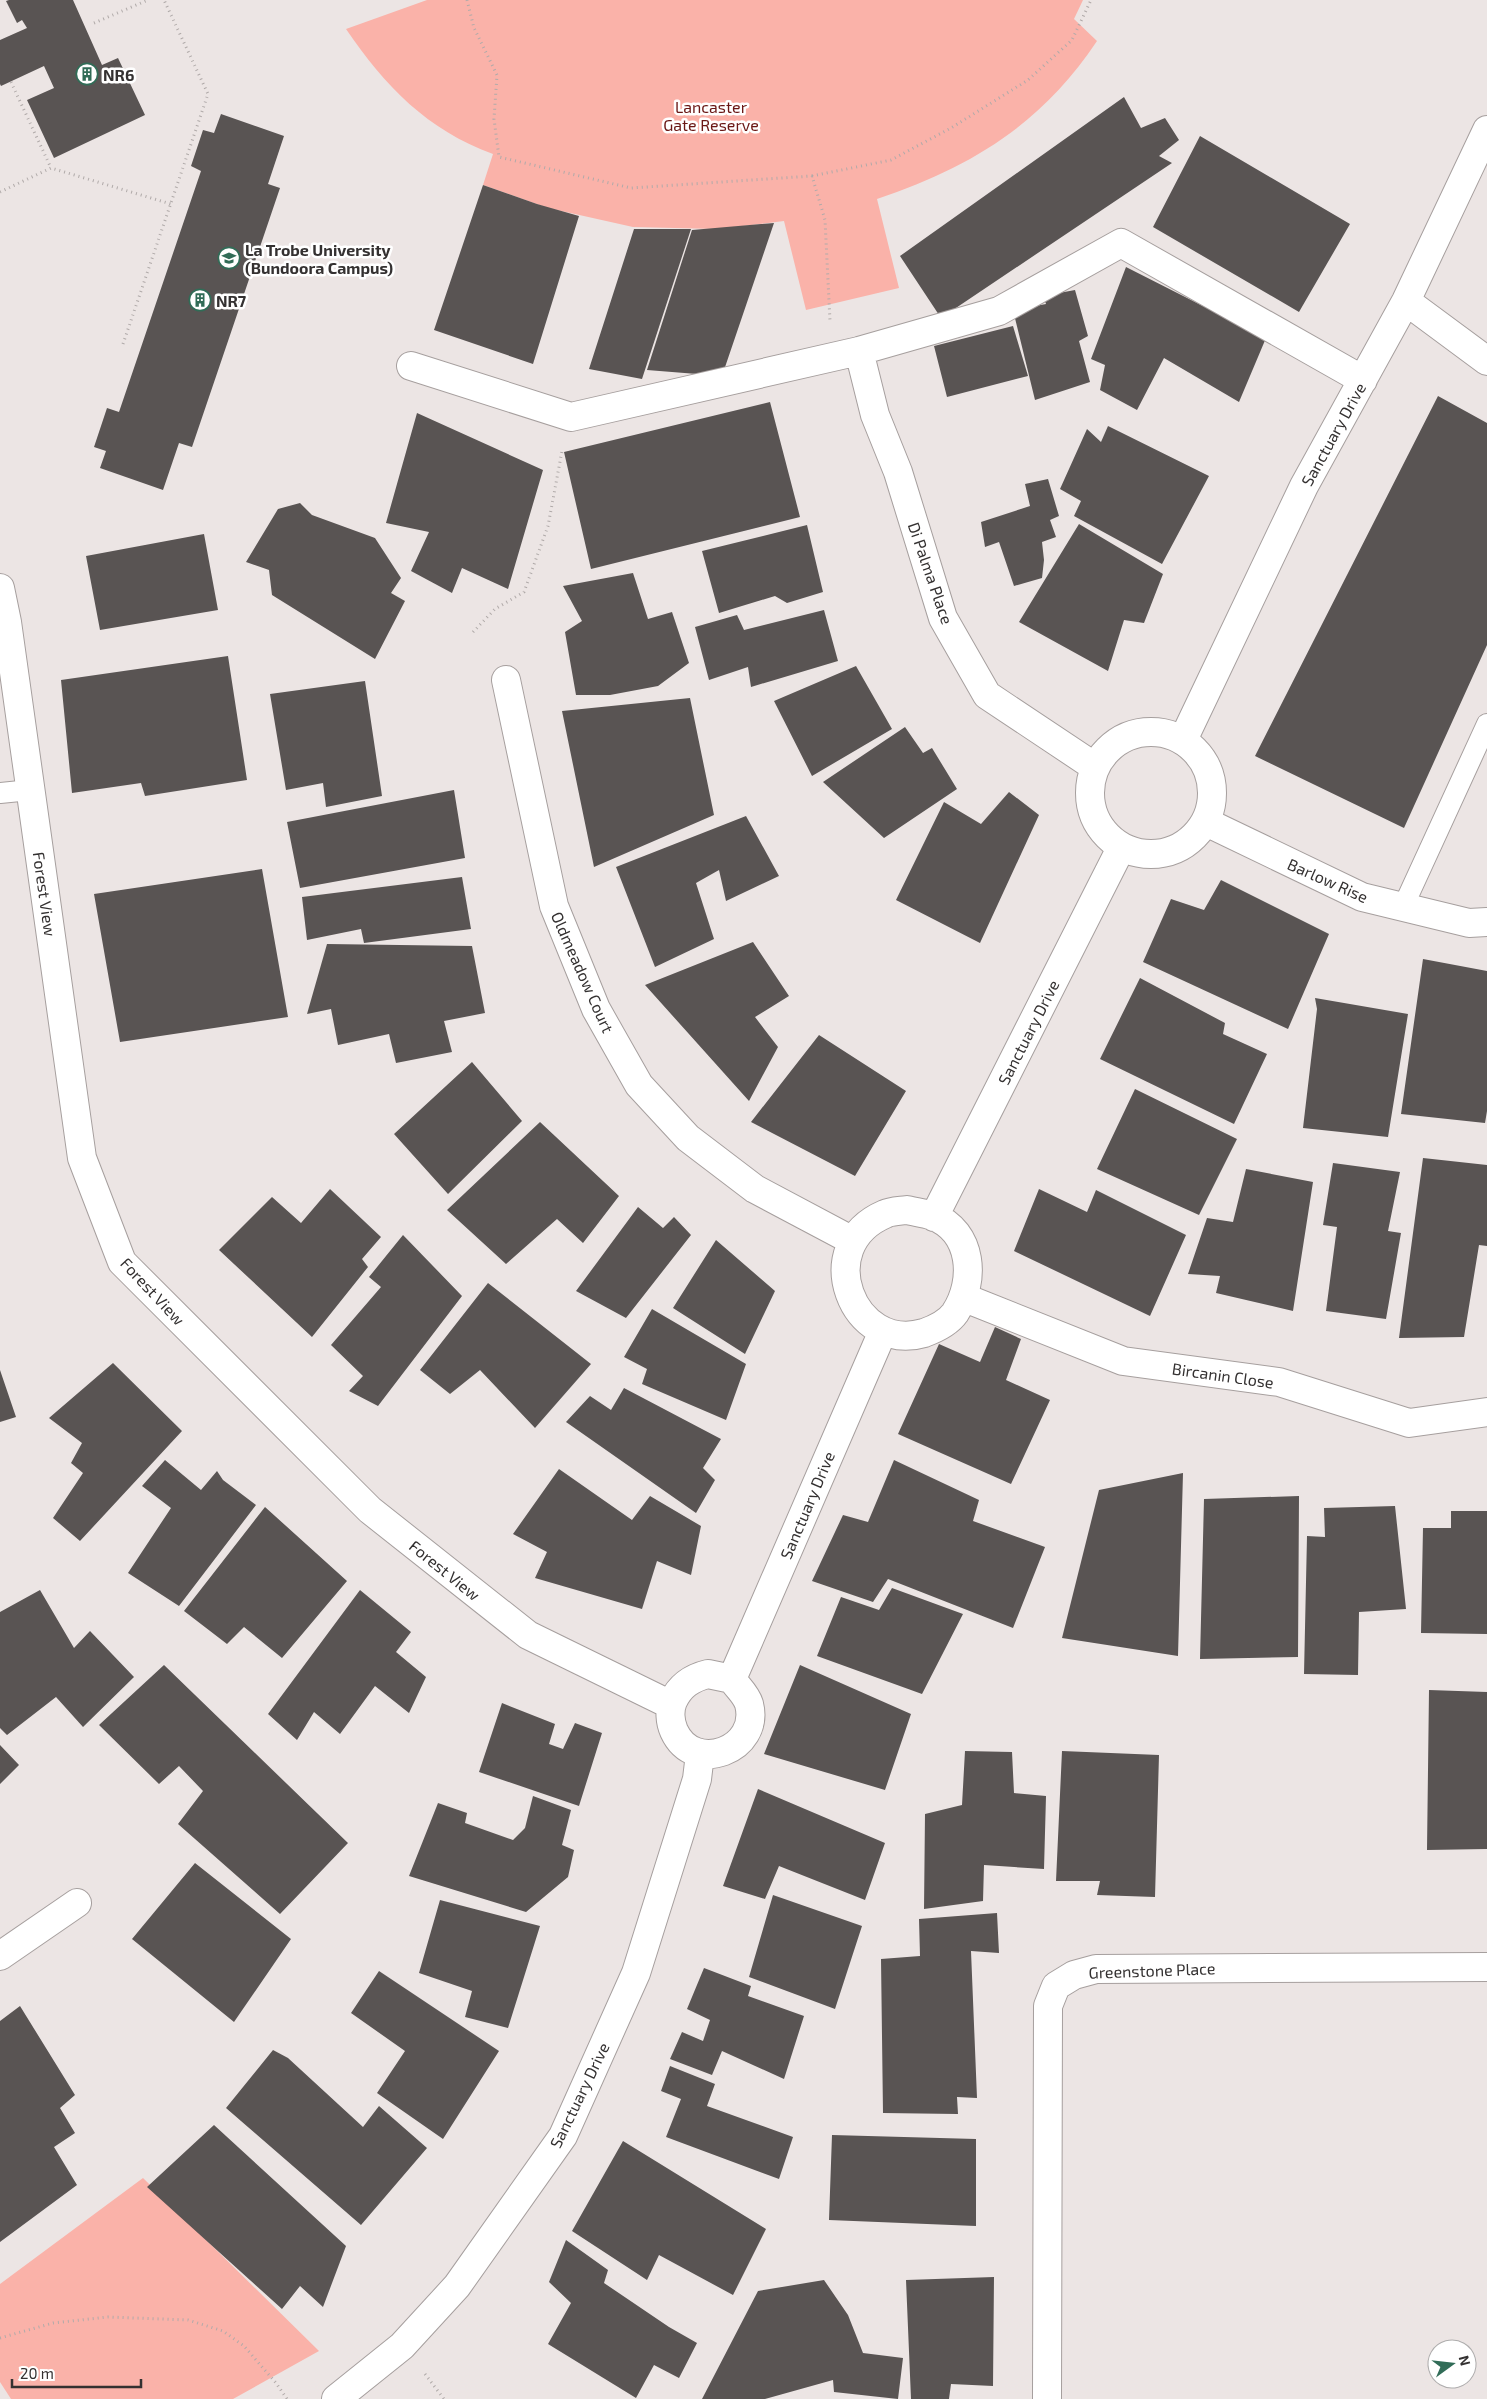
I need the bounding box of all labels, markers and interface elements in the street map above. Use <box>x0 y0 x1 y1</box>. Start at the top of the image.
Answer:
building icon: NR6 <box>75 62 99 86</box>
place label: NR6 <box>103 65 134 84</box>
park label: Lancaster Gate Reserve <box>663 97 759 134</box>
place label: La Trobe University (Bundoora Campus) <box>245 240 393 277</box>
school or university icon: La Trobe University (Bundoora Campus) <box>217 246 241 270</box>
building icon: NR7 <box>188 288 212 312</box>
place label: NR7 <box>216 291 247 310</box>
street label: Sanctuary Drive <box>1297 379 1369 489</box>
street label: Di Palma Place <box>905 519 957 627</box>
street label: Forest View <box>30 851 60 937</box>
street label: Barlow Rise <box>1285 854 1371 906</box>
street label: Oldmeadow Court <box>548 909 618 1035</box>
street label: Sanctuary Drive <box>993 976 1063 1088</box>
street label: Forest View <box>117 1253 189 1329</box>
street label: Bircanin Close <box>1171 1358 1275 1392</box>
street label: Sanctuary Drive <box>776 1448 838 1562</box>
street label: Forest View <box>406 1536 484 1604</box>
street label: Greenstone Place <box>1088 1958 1216 1982</box>
street label: Sanctuary Drive <box>545 2039 613 2151</box>
north arrow <box>1427 2339 1477 2389</box>
text: N <box>1456 2353 1475 2368</box>
scale bar <box>12 2356 141 2388</box>
text: 20 m <box>20 2364 54 2382</box>

